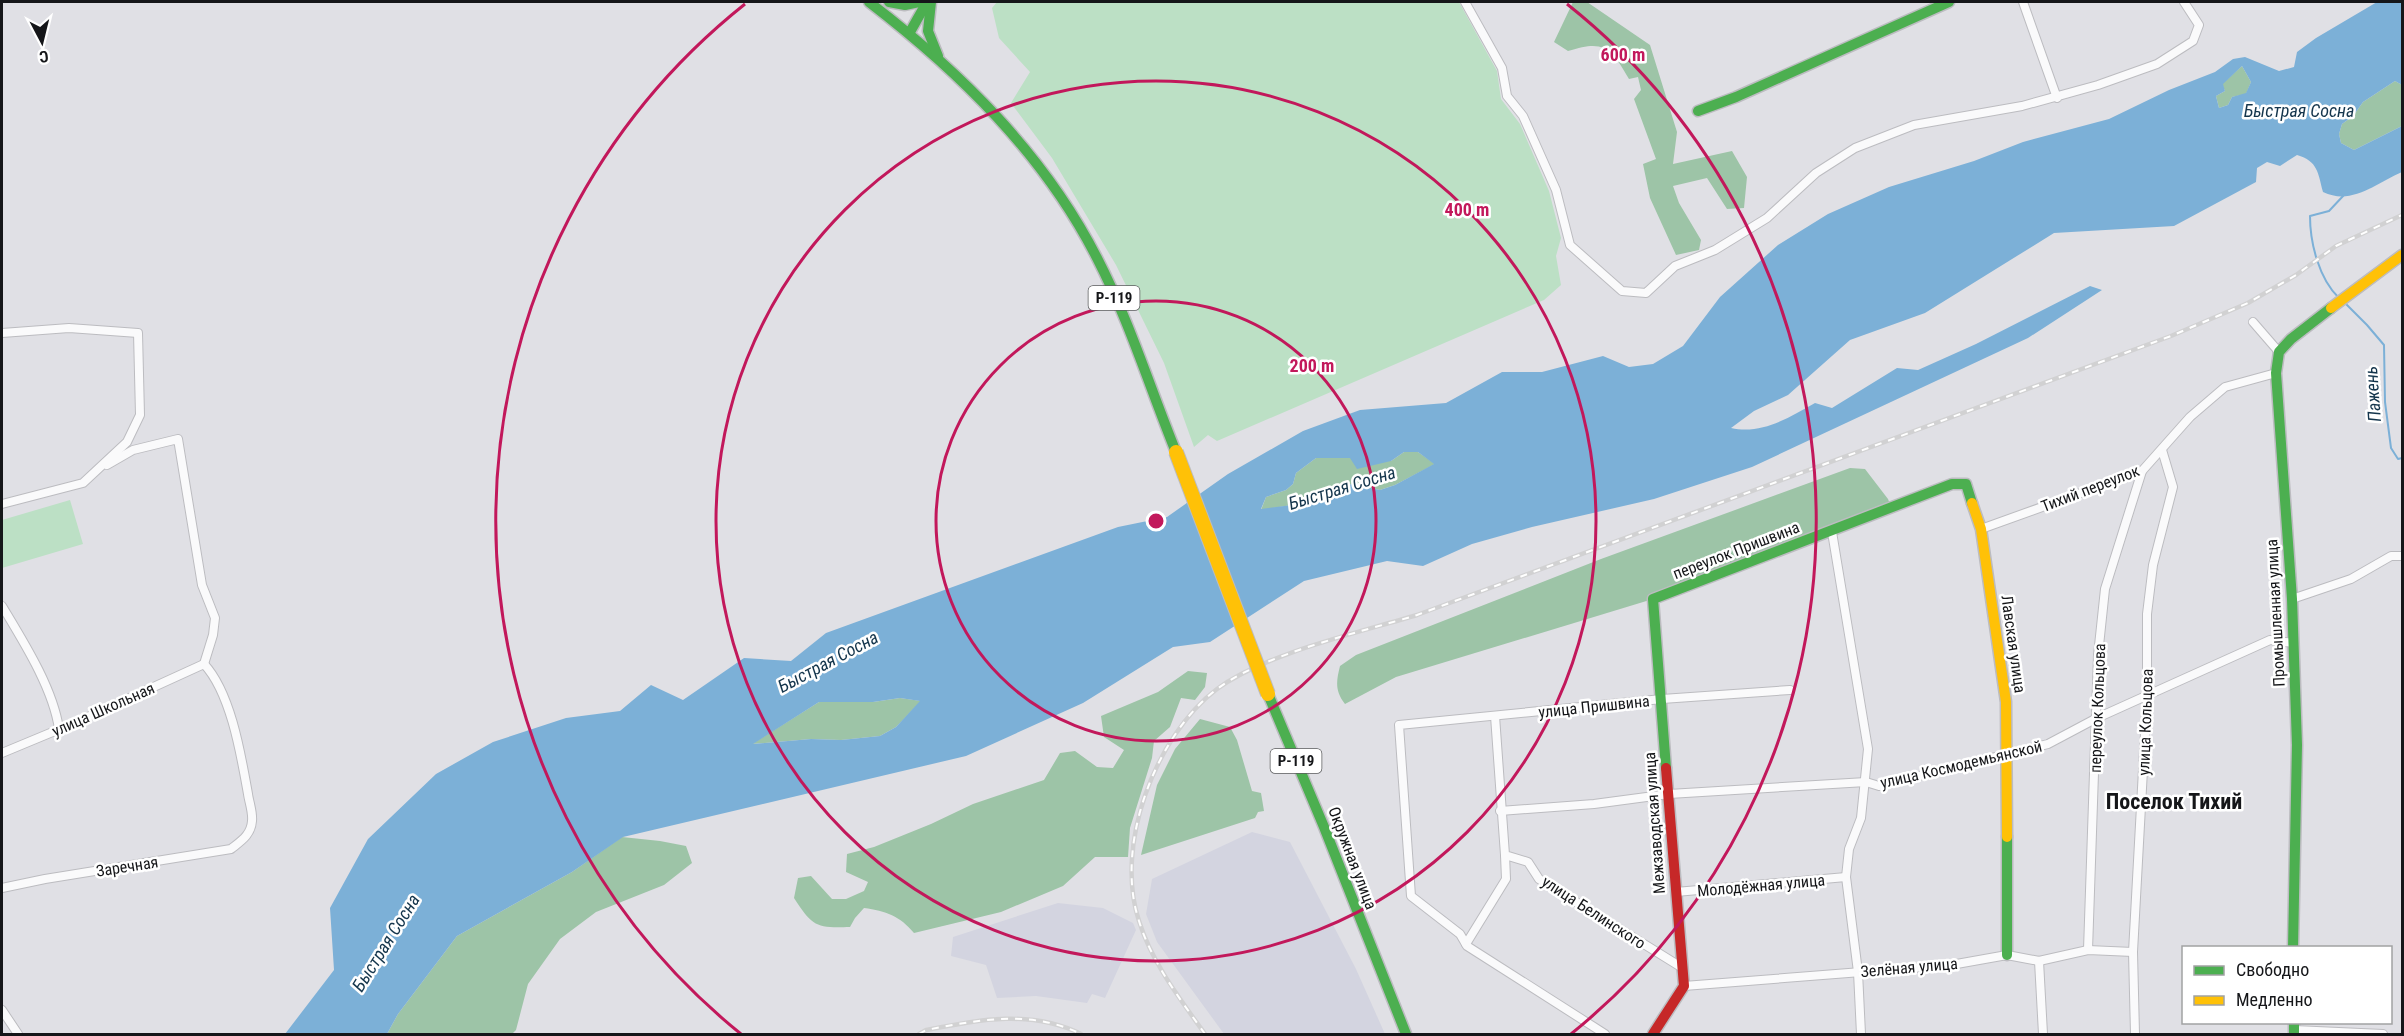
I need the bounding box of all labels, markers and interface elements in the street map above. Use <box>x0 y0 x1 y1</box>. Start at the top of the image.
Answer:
north arrow <box>12 12 72 72</box>
text: 600 m <box>1601 44 1645 65</box>
text: С <box>38 46 49 66</box>
water label: Быстрая Сосна <box>2244 100 2354 121</box>
text: 400 m <box>1445 199 1489 220</box>
road number: Р-119 <box>1088 286 1140 310</box>
text: 200 m <box>1290 355 1334 376</box>
water label: Пажень <box>2360 365 2385 423</box>
water label: Быстрая Сосна <box>1286 461 1398 514</box>
street label: Тихий переулок <box>2038 461 2142 516</box>
centre of rings <box>1146 511 1166 531</box>
street label: переулок Пришвина <box>1670 518 1802 583</box>
street label: Промышленная улица <box>2262 539 2289 687</box>
street label: Лавская улица <box>1997 594 2030 694</box>
water label: Быстрая Сосна <box>774 626 882 697</box>
street label: переулок Кольцова <box>2086 643 2109 773</box>
street label: улица Кольцова <box>2134 668 2157 776</box>
street label: улица Школьная <box>49 678 157 741</box>
street label: улица Пришвина <box>1538 691 1651 722</box>
street label: улица Космодемьянской <box>1878 737 2044 792</box>
road number: Р-119 <box>1270 749 1322 773</box>
street label: Межзаводская улица <box>1640 751 1669 894</box>
district label: Поселок Тихий <box>2106 789 2242 814</box>
street label: Окружная улица <box>1324 804 1381 912</box>
street label: Заречная <box>95 852 159 881</box>
street label: Молодёжная улица <box>1696 870 1826 901</box>
street label: улица Белинского <box>1538 872 1649 953</box>
water label: Быстрая Сосна <box>347 890 424 995</box>
legend <box>2182 946 2392 1024</box>
street label: Зелёная улица <box>1860 954 1958 981</box>
text: Свободно <box>2236 959 2309 980</box>
text: Медленно <box>2236 989 2313 1010</box>

